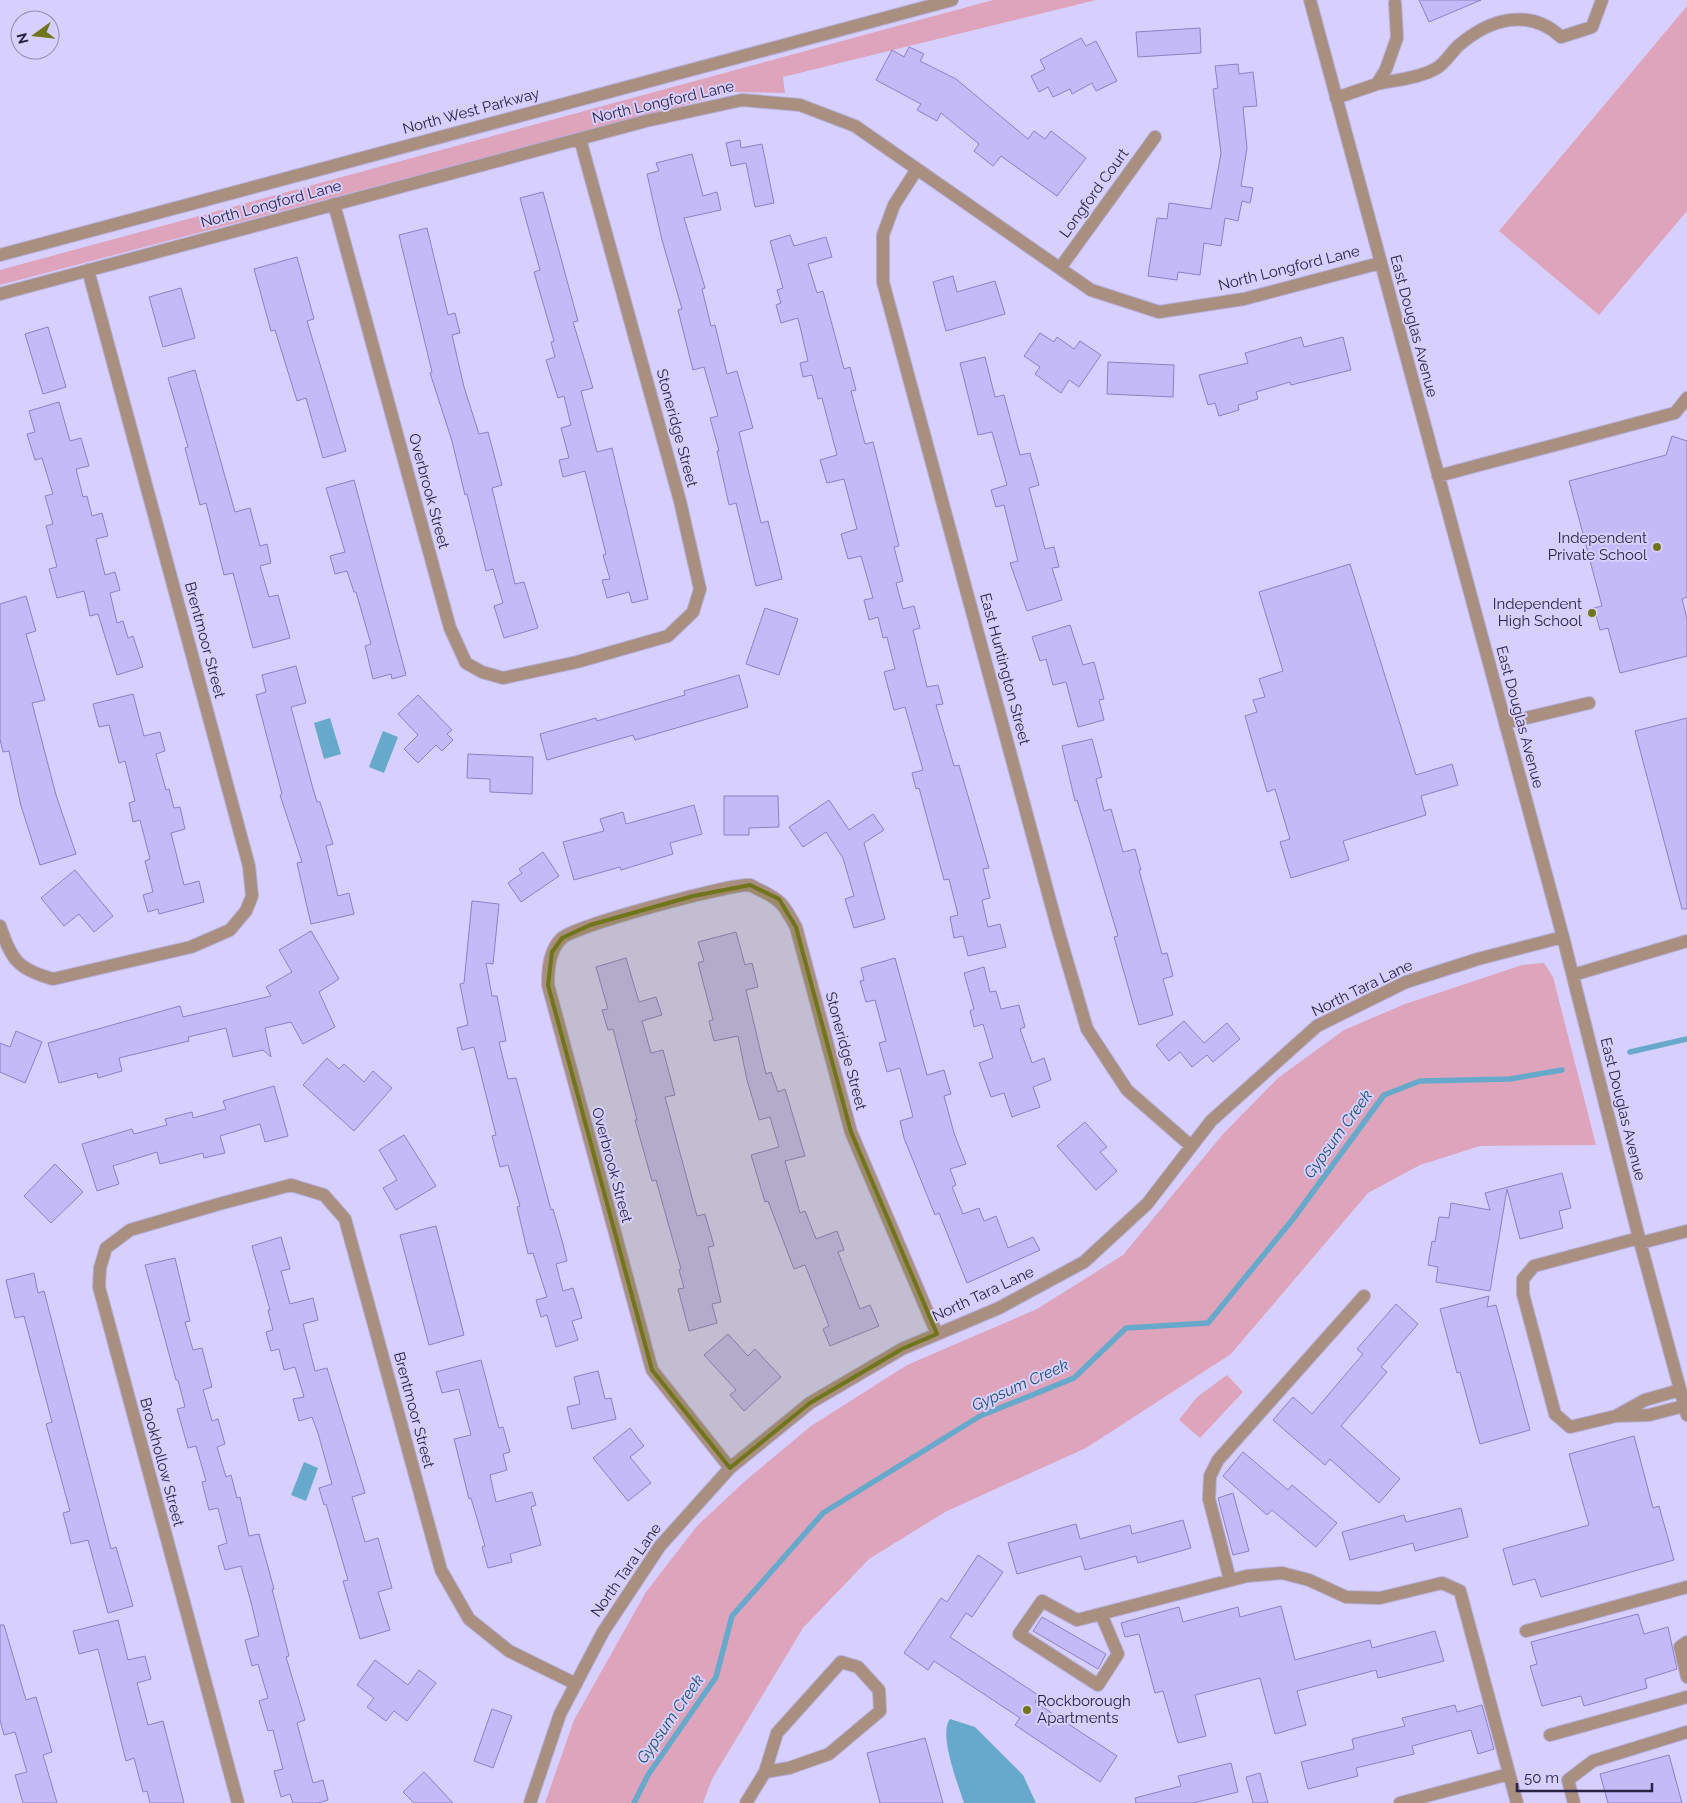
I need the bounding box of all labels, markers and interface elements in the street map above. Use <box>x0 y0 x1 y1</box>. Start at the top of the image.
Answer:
north arrow <box>10 10 60 60</box>
text: N <box>13 31 32 46</box>
street label: North Longford Lane <box>590 77 736 127</box>
street label: North West Parkway <box>401 84 541 138</box>
street label: Longford Court <box>1056 145 1132 241</box>
street label: North Longford Lane <box>199 176 344 231</box>
street label: North Longford Lane <box>1216 242 1362 294</box>
street label: East Douglas Avenue <box>1386 253 1442 399</box>
street label: Stoneridge Street <box>653 367 701 489</box>
street label: Overbrook Street <box>405 431 453 551</box>
place label: Independent Private School <box>1548 529 1648 564</box>
marker: Independent Private School <box>1651 541 1663 553</box>
street label: Brentmoor Street <box>181 580 229 700</box>
street label: East Huntington Street <box>976 591 1034 747</box>
place label: Independent High School <box>1493 595 1583 630</box>
marker: Independent High School <box>1586 607 1598 619</box>
street label: East Douglas Avenue <box>1492 644 1548 790</box>
street label: North Tara Lane <box>1309 956 1416 1020</box>
street label: Stoneridge Street <box>822 990 870 1112</box>
street label: East Douglas Avenue <box>1597 1036 1650 1183</box>
water label: Gypsum Creek <box>1300 1086 1377 1182</box>
street label: Overbrook Street <box>588 1105 636 1225</box>
street label: North Tara Lane <box>929 1262 1037 1325</box>
street label: Brentmoor Street <box>390 1350 438 1470</box>
water label: Gypsum Creek <box>969 1355 1072 1415</box>
street label: Brookhollow Street <box>136 1396 188 1528</box>
street label: North Tara Lane <box>587 1520 665 1620</box>
water label: Gypsum Creek <box>632 1671 708 1767</box>
place label: Rockborough Apartments <box>1037 1692 1131 1727</box>
marker: Rockborough Apartments <box>1021 1704 1033 1716</box>
scale bar <box>1517 1760 1652 1792</box>
text: 50 m <box>1524 1769 1559 1787</box>

